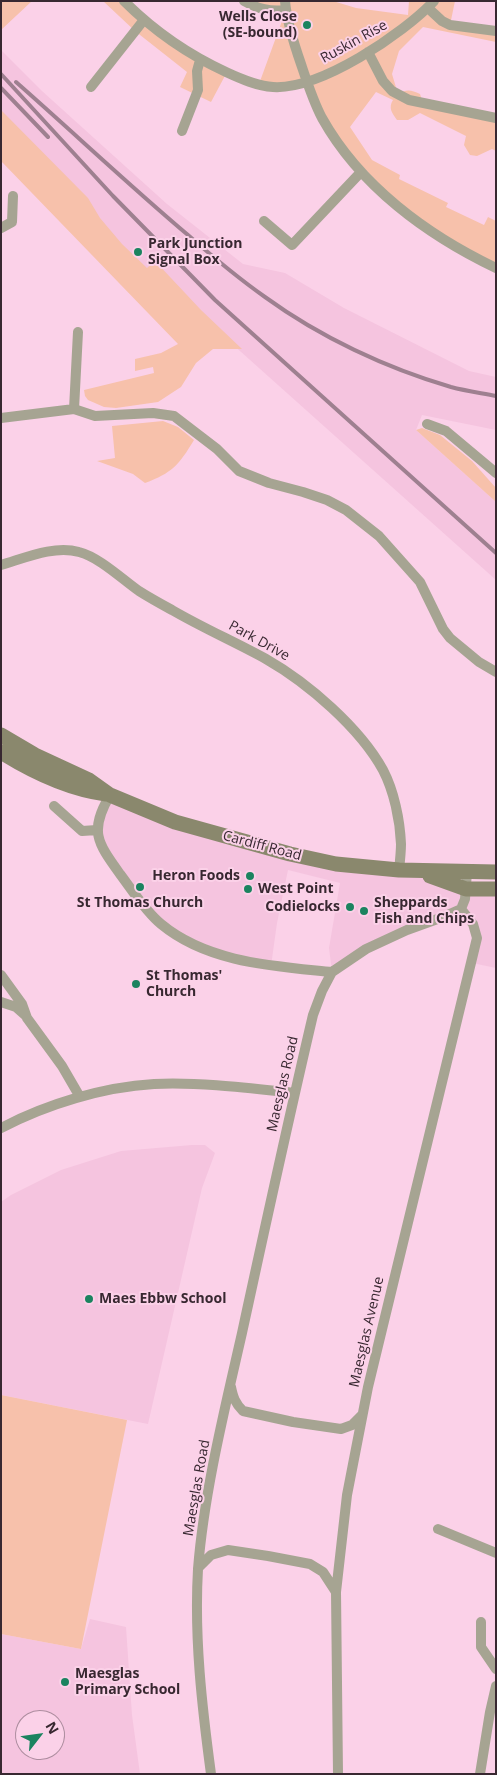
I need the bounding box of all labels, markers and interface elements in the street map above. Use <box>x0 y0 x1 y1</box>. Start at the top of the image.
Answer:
place label: Wells Close (SE-bound) <box>219 9 297 41</box>
street label: Ruskin Rise <box>318 17 390 67</box>
marker: Wells Close (SE-bound) <box>301 19 313 31</box>
place label: Park Junction Signal Box <box>148 236 242 268</box>
marker: Park Junction Signal Box <box>132 246 144 258</box>
street label: Park Drive <box>226 617 292 665</box>
street label: Cardiff Road <box>221 827 303 865</box>
place label: Heron Foods <box>152 868 240 884</box>
marker: Heron Foods <box>244 870 256 882</box>
marker: St Thomas Church <box>134 881 146 893</box>
place label: West Point <box>258 881 333 897</box>
marker: West Point <box>242 883 254 895</box>
place label: St Thomas Church <box>77 895 203 911</box>
place label: Sheppards Fish and Chips <box>374 895 474 928</box>
place label: Codielocks <box>265 899 340 915</box>
marker: Codielocks <box>344 901 356 913</box>
marker: Sheppards Fish and Chips <box>358 905 370 917</box>
place label: St Thomas' Church <box>146 968 222 1000</box>
marker: St Thomas' Church <box>130 978 142 990</box>
street label: Maesglas Road <box>264 1035 302 1133</box>
street label: Maesglas Avenue <box>346 1275 388 1389</box>
place label: Maes Ebbw School <box>99 1291 226 1307</box>
marker: Maes Ebbw School <box>83 1293 95 1305</box>
street label: Maesglas Road <box>180 1439 214 1537</box>
place label: Maesglas Primary School <box>75 1666 180 1698</box>
marker: Maesglas Primary School <box>59 1676 71 1688</box>
north arrow <box>15 1710 65 1760</box>
text: N <box>41 1718 64 1737</box>

